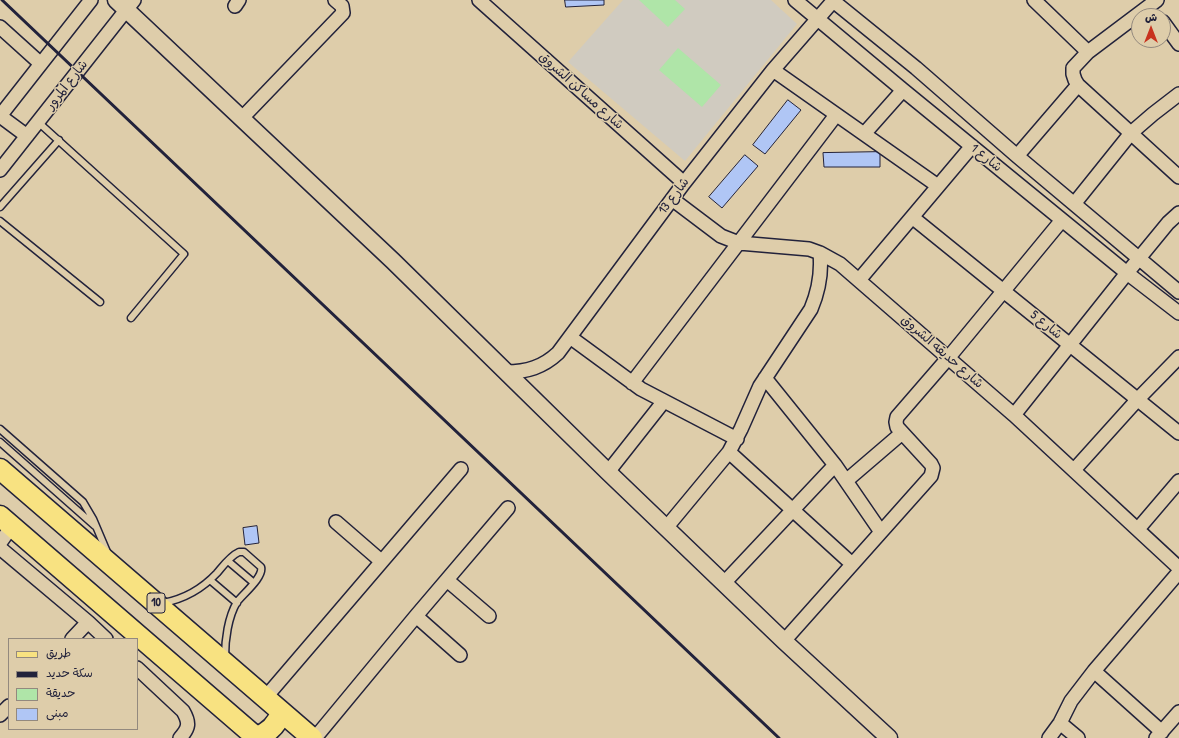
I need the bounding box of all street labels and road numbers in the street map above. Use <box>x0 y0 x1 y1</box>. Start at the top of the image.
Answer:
street label: شارع مساكن الشروق <box>536 49 626 133</box>
street label: شارع المرور <box>43 57 91 113</box>
street label: شارع 1 <box>967 141 1005 175</box>
street label: شارع 13 <box>655 175 693 217</box>
street label: شارع 5 <box>1027 307 1065 343</box>
street label: شارع حديقه الشروق <box>898 312 986 392</box>
road number: 10 <box>147 593 165 613</box>

